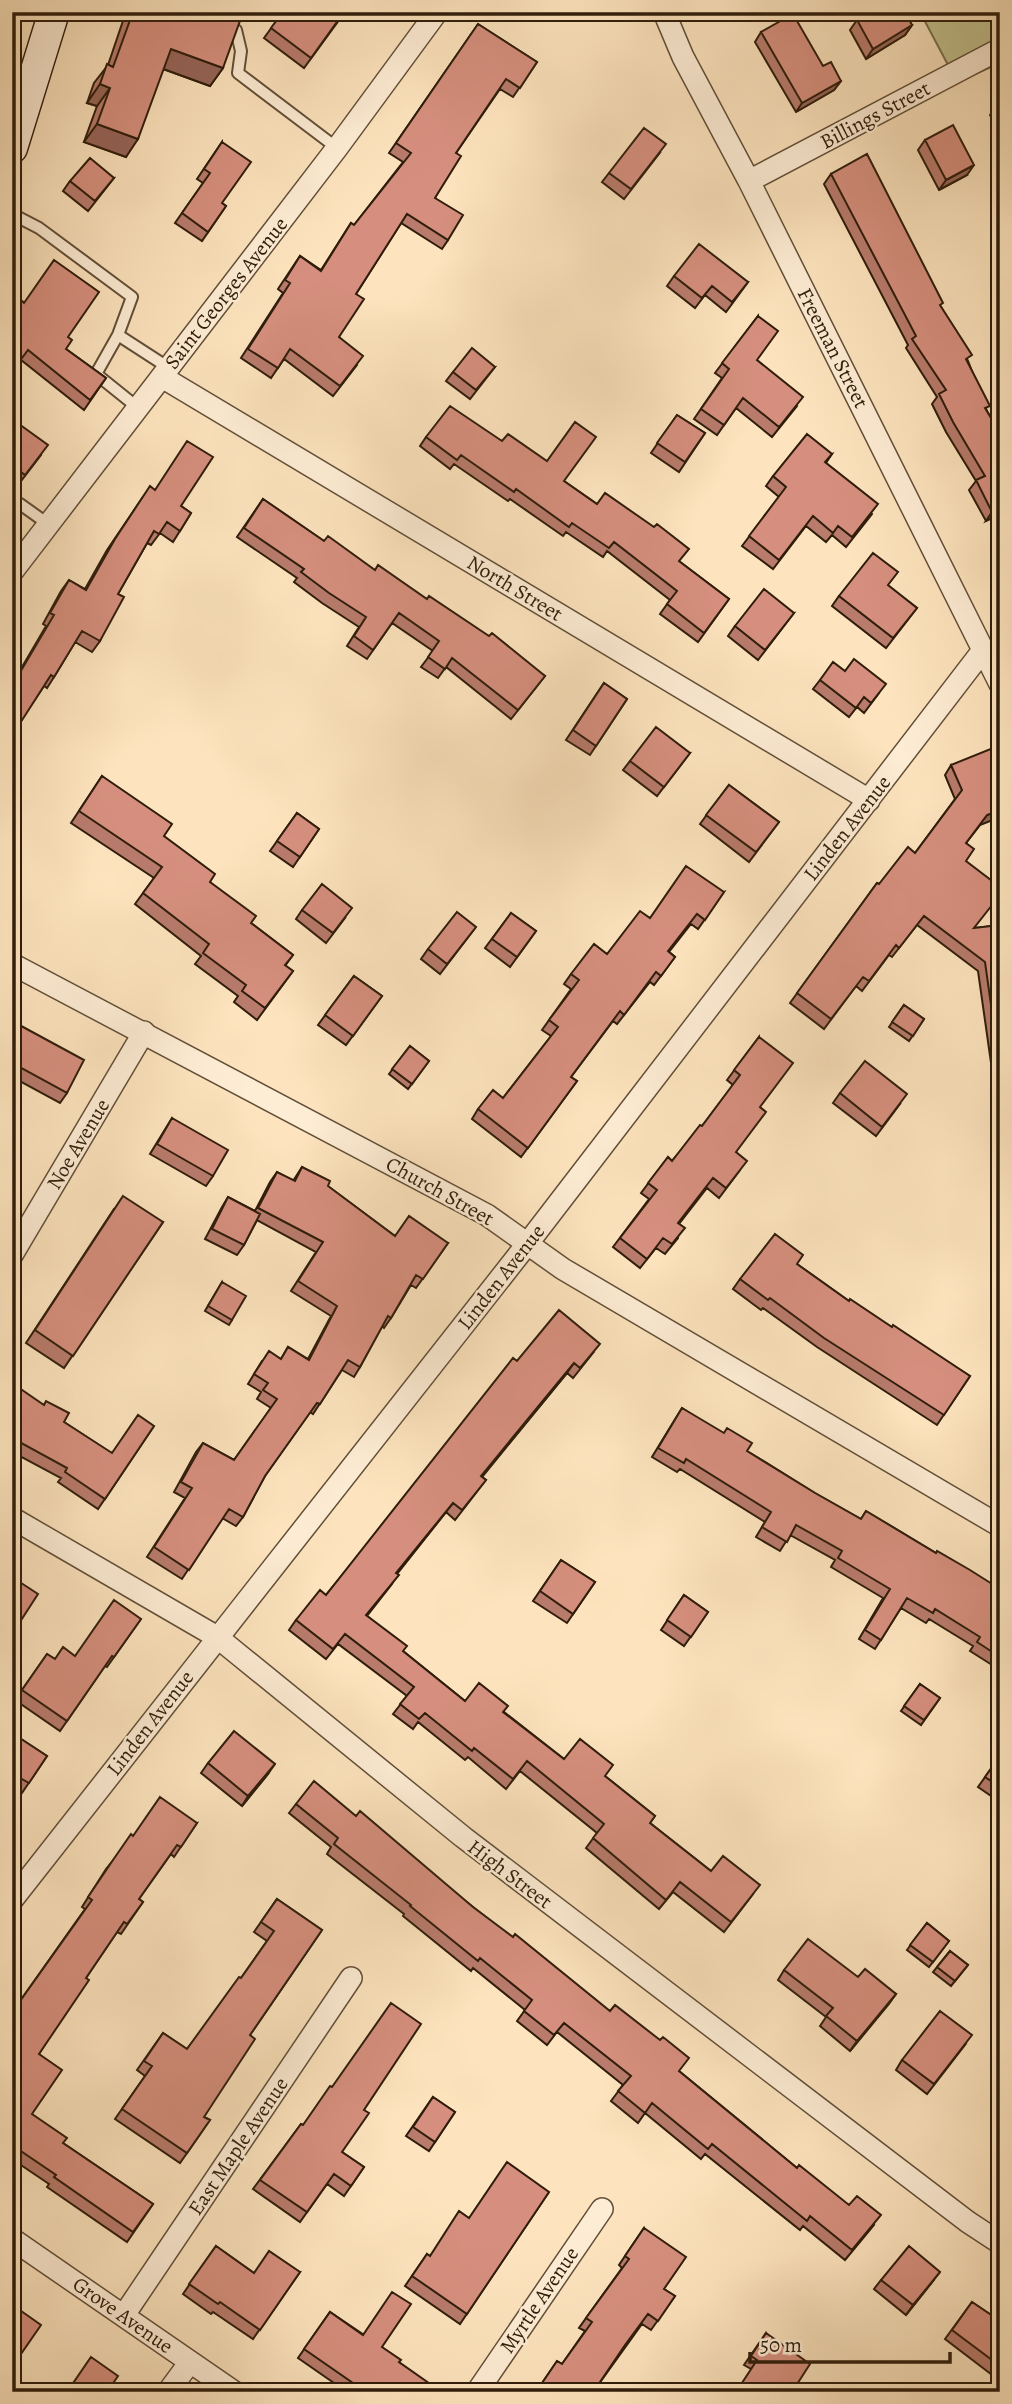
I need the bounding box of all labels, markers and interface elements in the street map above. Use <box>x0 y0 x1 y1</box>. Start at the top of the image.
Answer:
street label: Billings Street <box>815 74 935 156</box>
street label: Saint Georges Avenue <box>158 211 294 375</box>
street label: Freeman Street <box>791 283 875 413</box>
street label: North Street <box>462 548 568 628</box>
street label: Linden Avenue <box>797 769 897 887</box>
street label: Noe Avenue <box>40 1093 116 1195</box>
street label: Church Street <box>381 1150 499 1232</box>
street label: Linden Avenue <box>451 1218 551 1336</box>
street label: Linden Avenue <box>100 1664 200 1782</box>
street label: High Street <box>462 1833 558 1915</box>
street label: East Maple Avenue <box>181 2071 295 2221</box>
street label: Myrtle Avenue <box>493 2241 585 2359</box>
street label: Grove Avenue <box>67 2270 179 2360</box>
scale bar <box>750 2320 949 2364</box>
text: 50 m <box>760 2331 802 2359</box>

